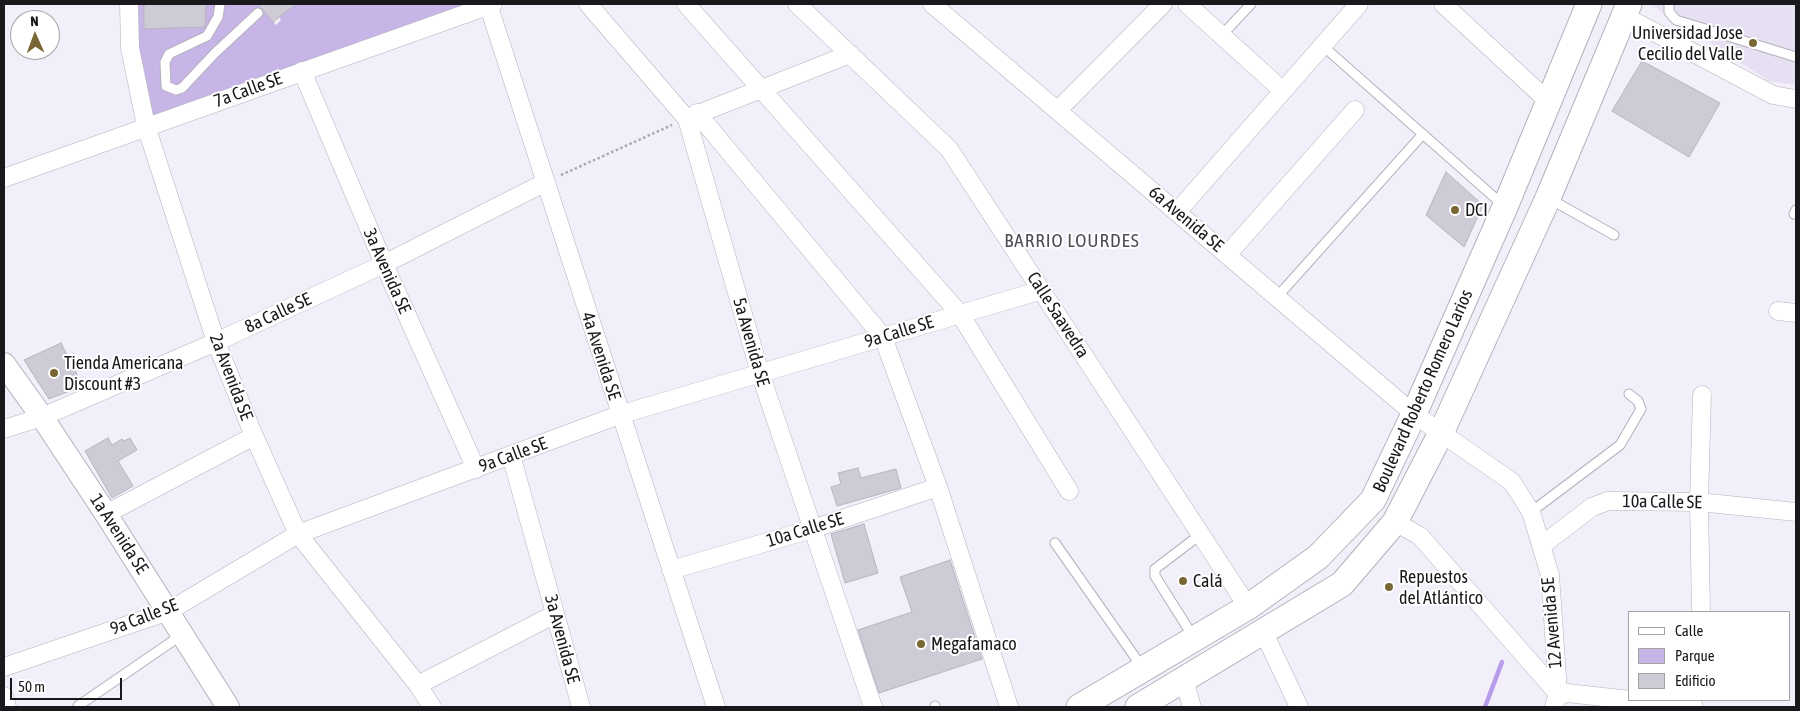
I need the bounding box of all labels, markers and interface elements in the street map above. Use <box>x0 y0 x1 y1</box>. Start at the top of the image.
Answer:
north arrow <box>10 10 60 60</box>
text: N <box>30 13 39 29</box>
place label: Universidad Jose Cecilio del Valle <box>1632 22 1743 64</box>
marker: Universidad Jose Cecilio del Valle <box>1747 37 1759 49</box>
street label: 7a Calle SE <box>211 68 285 112</box>
street label: 6a Avenida SE <box>1144 181 1228 257</box>
place label: DCI <box>1465 199 1488 221</box>
marker: DCI <box>1449 204 1461 216</box>
street label: 3a Avenida SE <box>359 225 415 317</box>
district label: BARRIO LOURDES <box>1003 230 1141 252</box>
street label: Calle Saavedra <box>1022 268 1094 362</box>
street label: Boulevard Roberto Romero Larios <box>1368 286 1478 496</box>
street label: 8a Calle SE <box>241 288 315 338</box>
street label: 5a Avenida SE <box>728 295 774 389</box>
street label: 4a Avenida SE <box>577 309 625 403</box>
street label: 9a Calle SE <box>862 311 936 353</box>
street label: 2a Avenida SE <box>205 331 257 423</box>
place label: Tienda Americana Discount #3 <box>64 352 183 394</box>
marker: Tienda Americana Discount #3 <box>48 367 60 379</box>
street label: 9a Calle SE <box>476 433 550 477</box>
street label: 1a Avenida SE <box>85 490 153 578</box>
street label: 10a Calle SE <box>1622 491 1702 513</box>
street label: 10a Calle SE <box>764 508 846 552</box>
place label: Repuestos del Atlántico <box>1399 566 1483 608</box>
place label: Calá <box>1193 570 1223 592</box>
marker: Calá <box>1177 575 1189 587</box>
street label: 12 Avenida SE <box>1537 577 1567 669</box>
marker: Repuestos del Atlántico <box>1383 581 1395 593</box>
street label: 3a Avenida SE <box>540 592 584 686</box>
street label: 9a Calle SE <box>107 594 181 640</box>
legend <box>1628 611 1790 701</box>
text: Calle <box>1675 622 1703 639</box>
place label: Megafamaco <box>931 633 1017 655</box>
marker: Megafamaco <box>915 638 927 650</box>
text: Parque <box>1675 647 1715 664</box>
scale bar <box>12 668 125 700</box>
text: Edificio <box>1675 672 1716 689</box>
text: 50 m <box>18 678 45 695</box>

